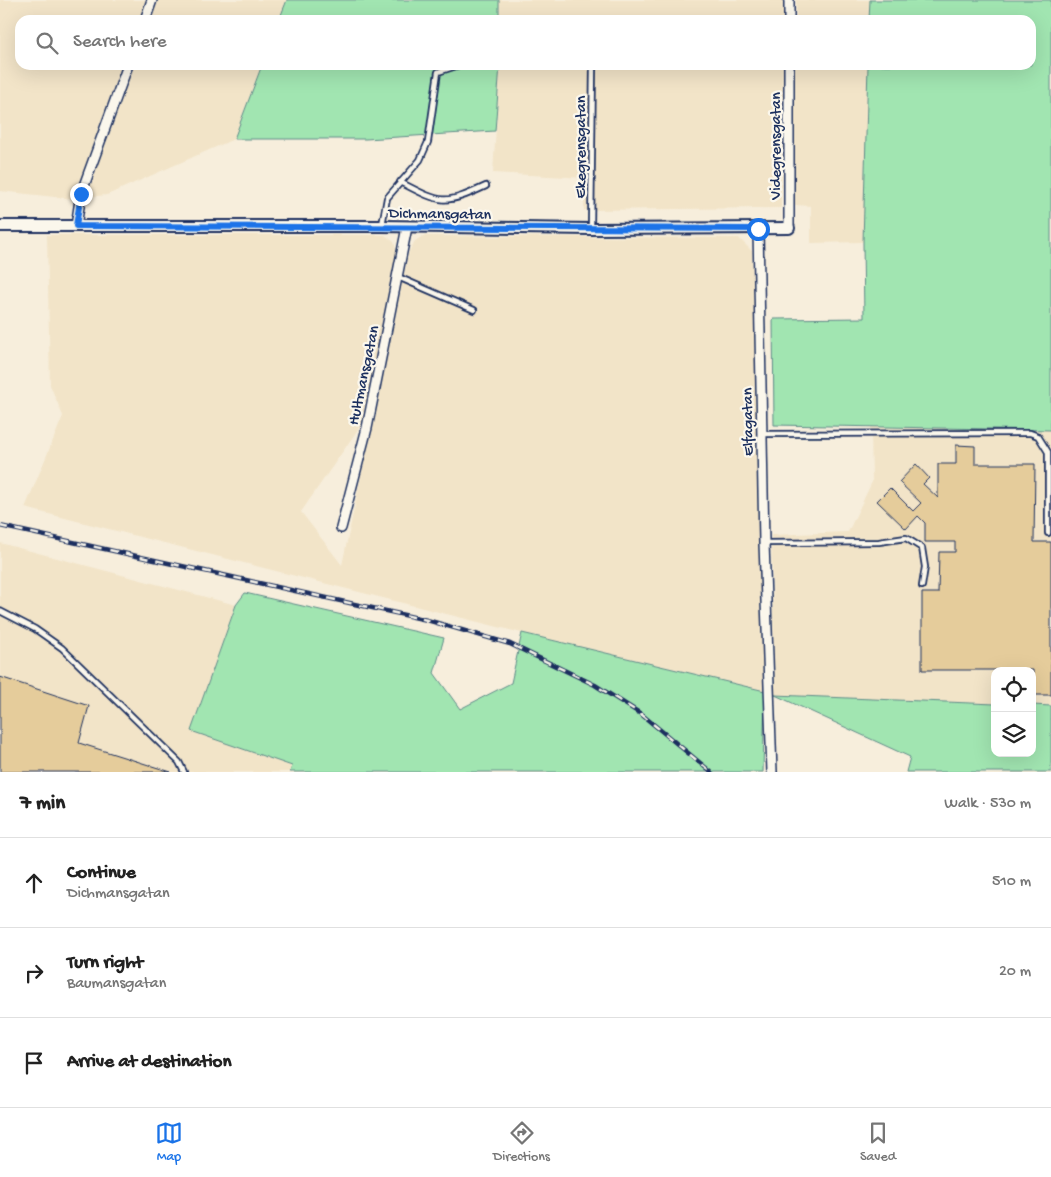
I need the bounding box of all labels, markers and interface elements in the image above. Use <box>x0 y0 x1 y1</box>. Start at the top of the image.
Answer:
search box <box>15 15 1036 70</box>
icon: search <box>33 29 61 57</box>
text: Search here <box>73 31 167 54</box>
street label: Videgrensgatan <box>768 92 787 201</box>
street label: Ekegrensgatan <box>573 95 592 198</box>
route end <box>70 183 93 206</box>
street label: Dichmansgatan <box>387 205 492 226</box>
route start <box>747 218 770 241</box>
street label: Hultmansgatan <box>346 324 385 427</box>
street label: Elfagatan <box>739 387 760 456</box>
map controls <box>991 667 1036 757</box>
button: locate <box>991 667 1036 712</box>
button: layers <box>991 712 1036 757</box>
text: 7 min <box>20 792 65 817</box>
text: Walk · 530 m <box>944 795 1031 814</box>
text: Continue <box>67 862 136 885</box>
icon: ahead <box>20 869 48 897</box>
text: 510 m <box>992 873 1031 892</box>
text: Dichmansgatan <box>67 885 170 904</box>
text: Turn right <box>67 952 143 975</box>
icon: right <box>20 959 48 987</box>
text: 20 m <box>999 963 1031 982</box>
text: Baumansgatan <box>67 975 166 994</box>
icon: arrive <box>20 1049 48 1077</box>
text: Arrive at destination <box>67 1051 231 1074</box>
tab: Map <box>155 1119 183 1166</box>
tab: Directions <box>493 1119 550 1166</box>
tab: Saved <box>860 1119 896 1166</box>

